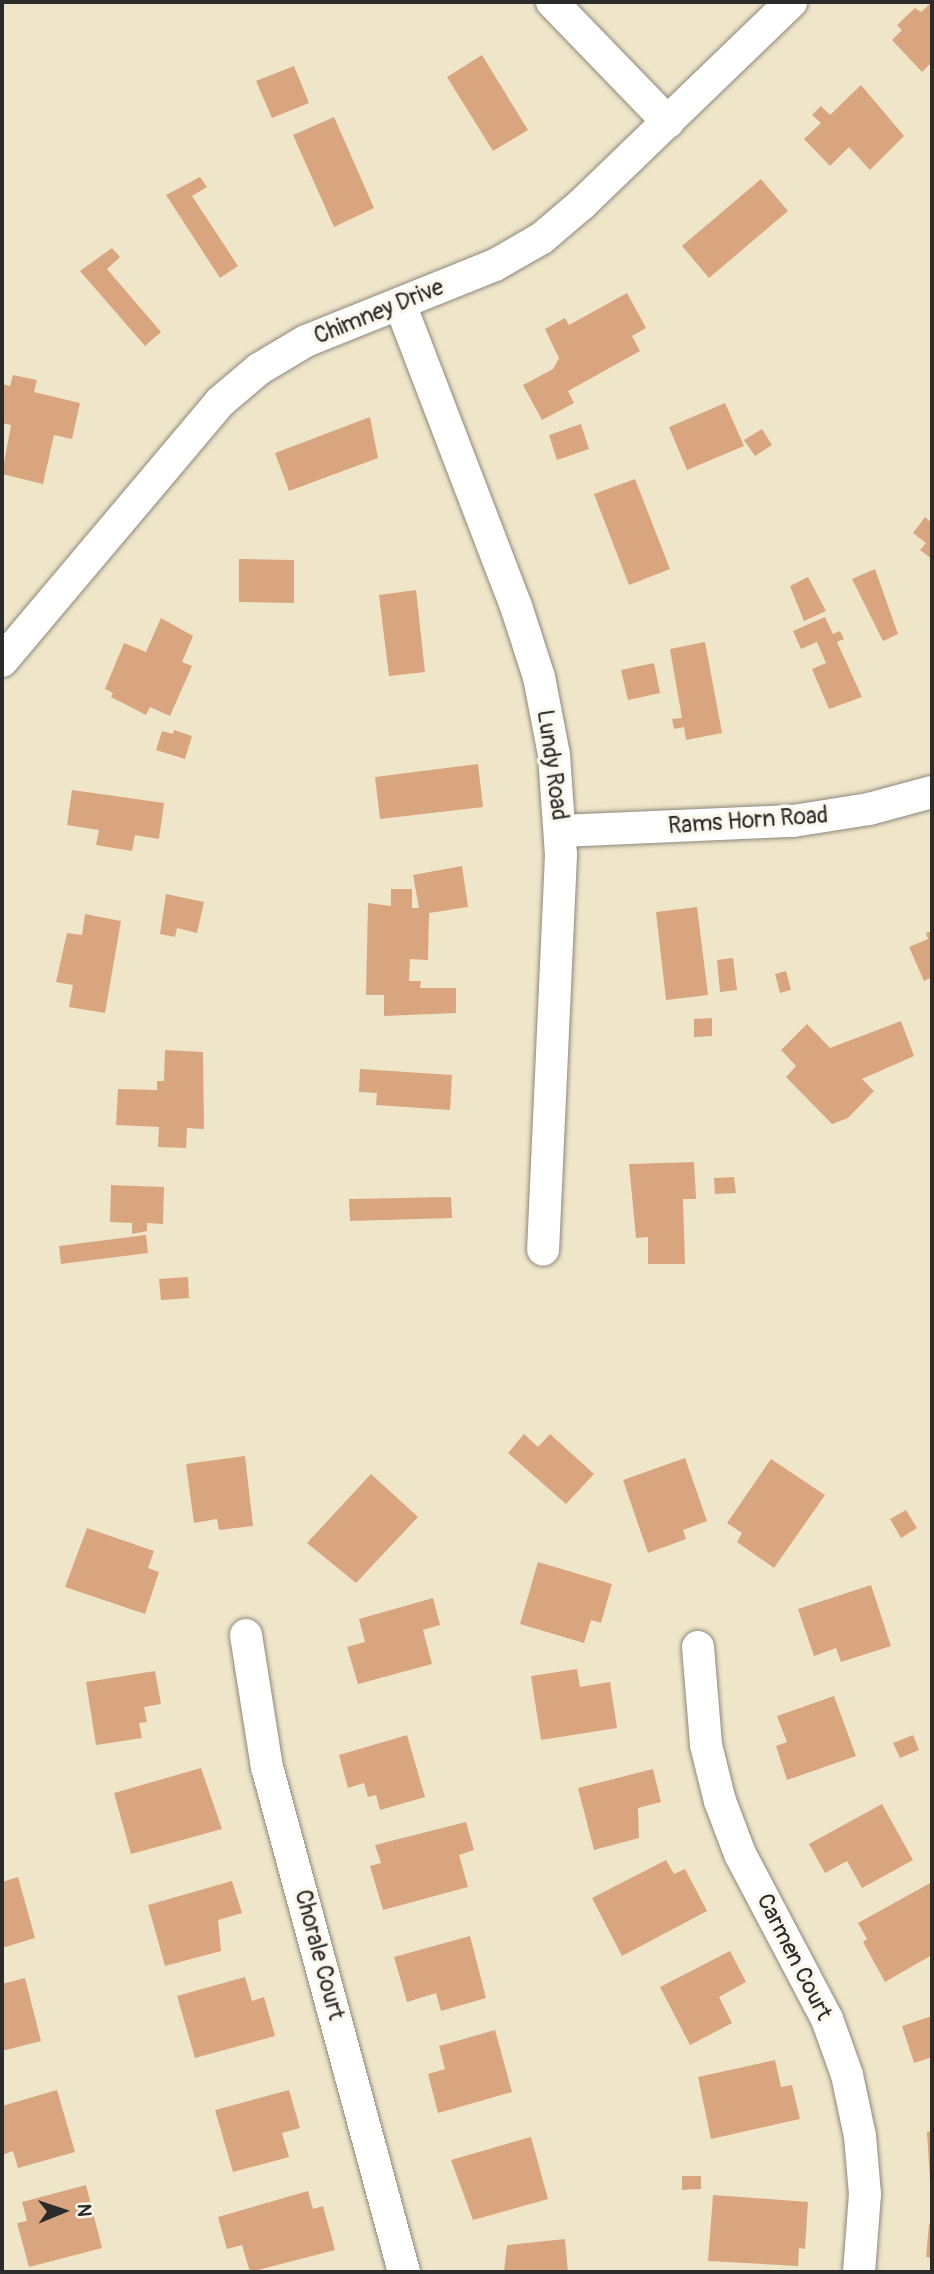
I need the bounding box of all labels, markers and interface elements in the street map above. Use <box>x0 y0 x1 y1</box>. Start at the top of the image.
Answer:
street label: Chimney Drive <box>310 273 448 351</box>
street label: Lundy Road <box>531 708 573 822</box>
street label: Rams Horn Road <box>667 802 829 840</box>
street label: Chorale Court <box>288 1887 350 2023</box>
street label: Carmen Court <box>750 1889 838 2025</box>
north arrow <box>28 2176 98 2246</box>
text: N <box>72 2203 96 2217</box>

